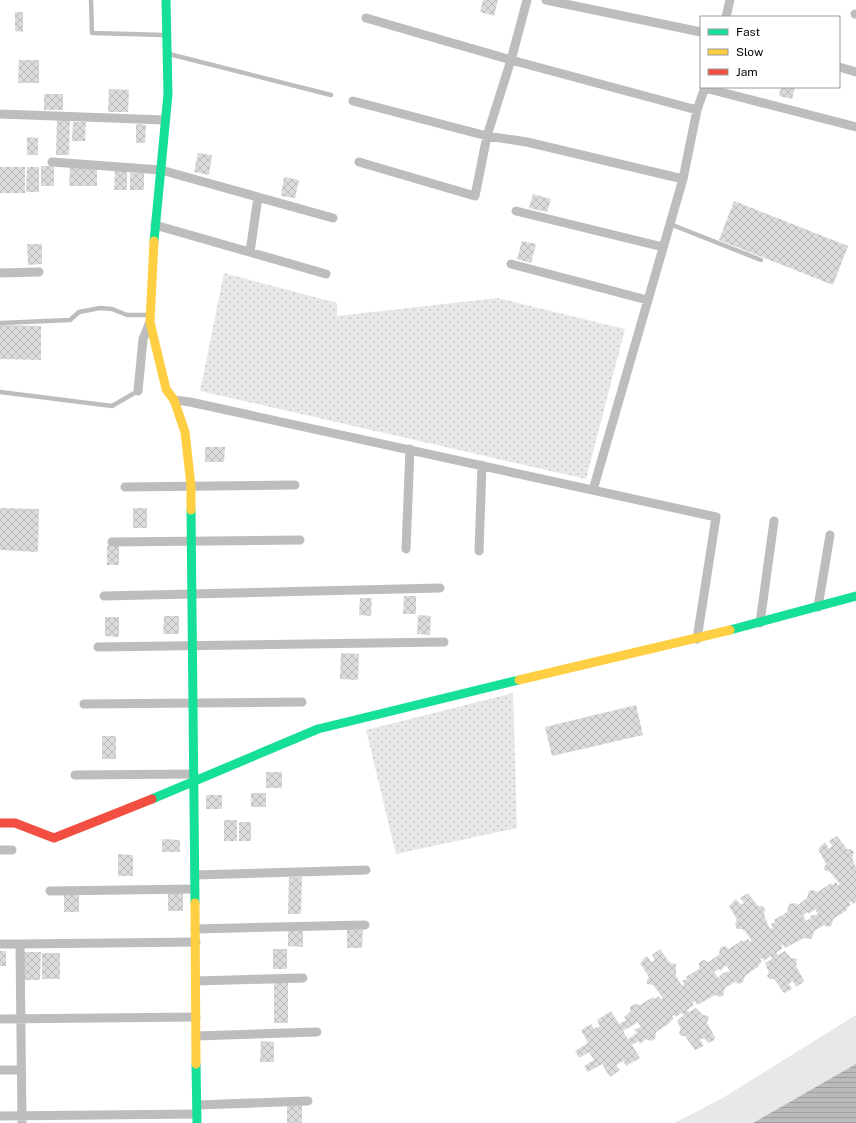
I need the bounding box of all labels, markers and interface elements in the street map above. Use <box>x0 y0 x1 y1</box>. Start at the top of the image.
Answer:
legend <box>700 16 840 88</box>
text: Fast <box>736 25 761 39</box>
text: Slow <box>736 45 764 59</box>
text: Jam <box>736 65 758 79</box>

